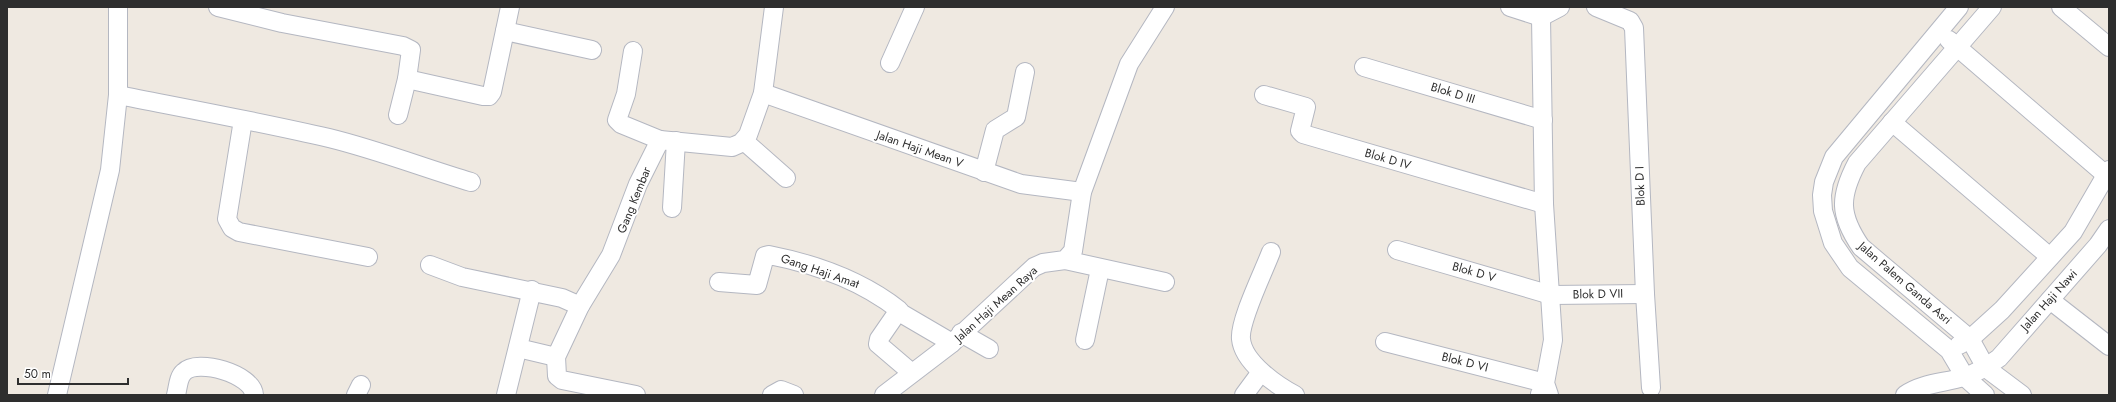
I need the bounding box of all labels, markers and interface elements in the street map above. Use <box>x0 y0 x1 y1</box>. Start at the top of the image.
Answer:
street label: Blok D III <box>1429 78 1477 108</box>
street label: Jalan Haji Mean V <box>872 125 966 172</box>
street label: Blok D IV <box>1363 144 1413 174</box>
street label: Gang Kembar <box>612 163 656 236</box>
street label: Blok D I <box>1630 166 1650 206</box>
street label: Jalan Palem Ganda Asri <box>1853 236 1956 329</box>
street label: Gang Haji Amat <box>778 249 862 293</box>
street label: Blok D V <box>1450 257 1498 287</box>
street label: Jalan Haji Mean Raya <box>949 262 1042 348</box>
street label: Jalan Haji Nawi <box>2015 265 2082 336</box>
street label: Blok D VII <box>1573 285 1623 303</box>
street label: Blok D VI <box>1440 348 1490 376</box>
scale bar <box>18 360 128 386</box>
text: 50 m <box>24 365 51 383</box>

